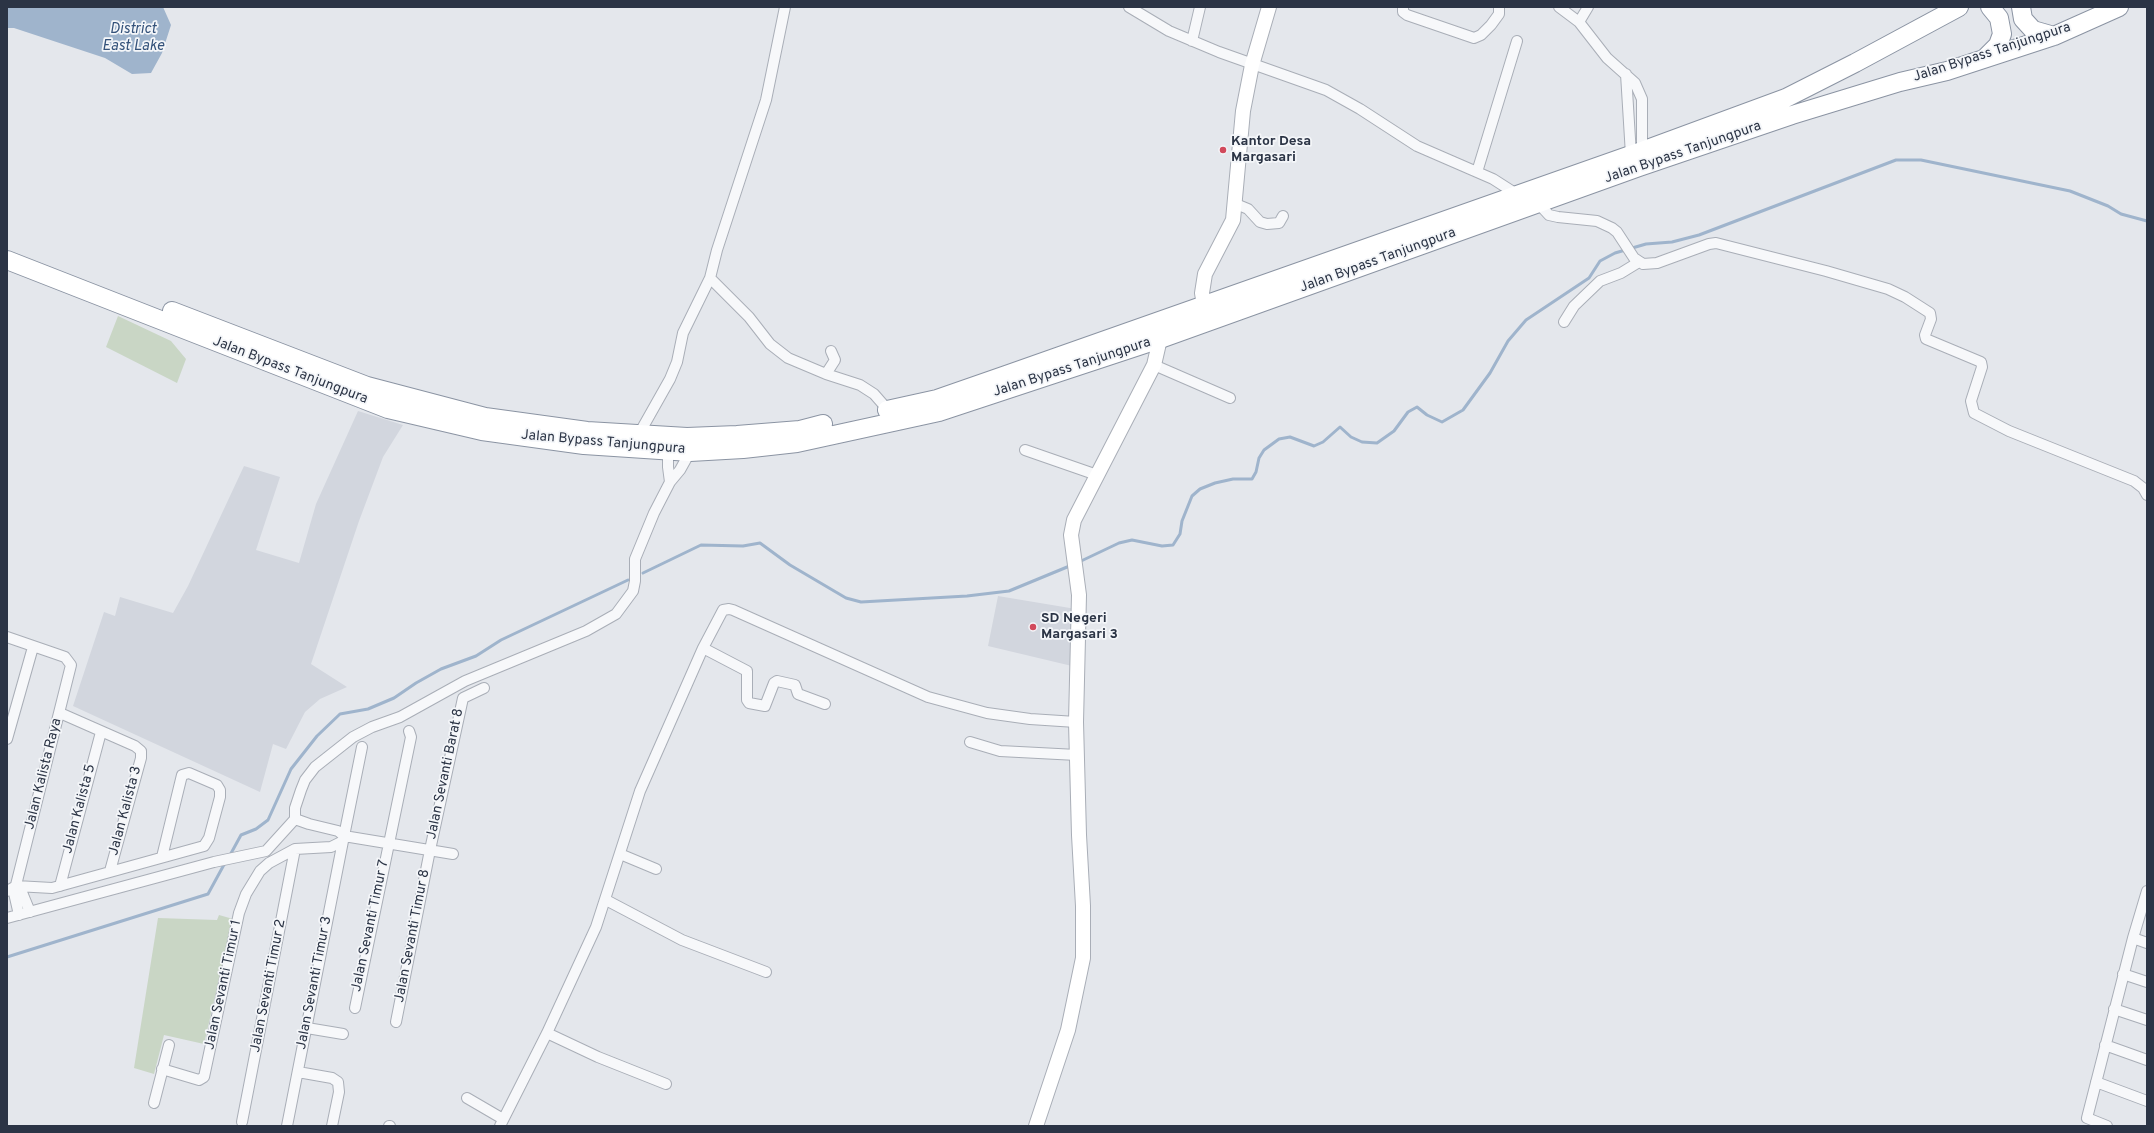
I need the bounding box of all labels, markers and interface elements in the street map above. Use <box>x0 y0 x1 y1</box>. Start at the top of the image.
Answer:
street label: Jalan Bypass Tanjungpura <box>1911 20 2073 86</box>
water label: District East Lake <box>102 21 164 56</box>
street label: Jalan Bypass Tanjungpura <box>1602 118 1764 188</box>
place label: Kantor Desa Margasari <box>1231 134 1311 166</box>
marker: Kantor Desa Margasari <box>1218 145 1228 155</box>
street label: Jalan Bypass Tanjungpura <box>1298 225 1458 297</box>
street label: Jalan Bypass Tanjungpura <box>210 334 370 408</box>
street label: Jalan Bypass Tanjungpura <box>991 335 1153 401</box>
street label: Jalan Bypass Tanjungpura <box>520 427 686 459</box>
place label: SD Negeri Margasari 3 <box>1041 611 1118 644</box>
marker: SD Negeri Margasari 3 <box>1028 622 1038 632</box>
street label: Jalan Sevanti Barat 8 <box>424 707 468 841</box>
street label: Jalan Kalista Raya <box>22 717 66 831</box>
street label: Jalan Kalista 5 <box>60 762 100 856</box>
street label: Jalan Kalista 3 <box>106 765 146 857</box>
street label: Jalan Sevanti Timur 7 <box>349 859 393 993</box>
street label: Jalan Sevanti Timur 8 <box>392 868 434 1004</box>
street label: Jalan Sevanti Timur 3 <box>294 915 336 1051</box>
street label: Jalan Sevanti Timur 2 <box>248 918 290 1054</box>
street label: Jalan Sevanti Timur 1 <box>202 919 246 1051</box>

